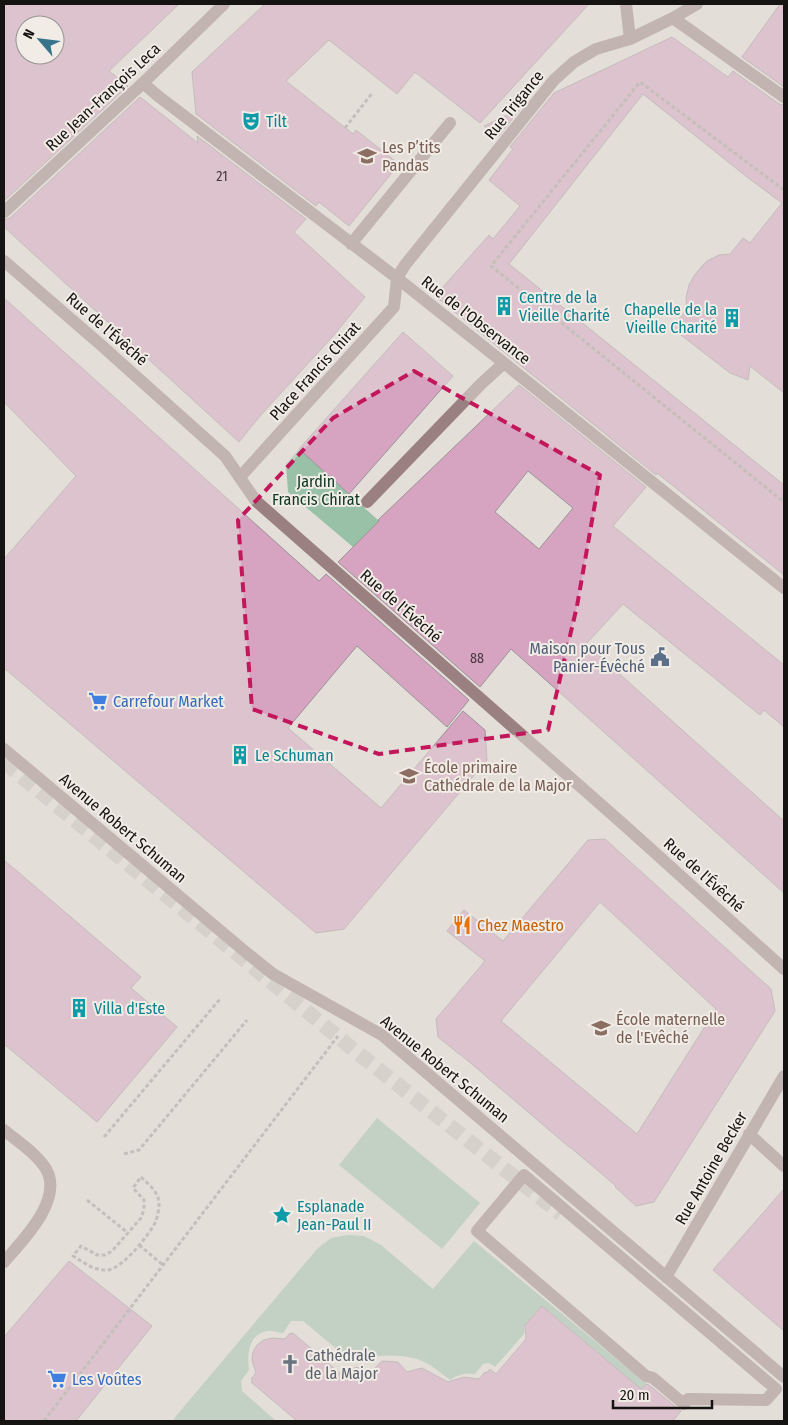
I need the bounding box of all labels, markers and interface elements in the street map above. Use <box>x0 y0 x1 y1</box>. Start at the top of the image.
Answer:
north arrow <box>15 15 65 65</box>
text: N <box>19 26 38 42</box>
street label: Rue Jean-François Leca <box>42 39 164 155</box>
street label: Rue Trigance <box>480 67 548 143</box>
theatre icon: Tilt <box>240 110 262 132</box>
place label: Tilt <box>266 112 288 131</box>
place label: Les P’tits Pandas <box>382 138 441 175</box>
school or university icon: Les P’tits Pandas <box>356 145 378 167</box>
house number: 21 <box>216 168 228 185</box>
street label: Rue de l'Observance <box>418 272 534 368</box>
place label: Centre de la Vieille Charité <box>519 288 610 325</box>
street label: Rue de l'Évêché <box>62 289 152 370</box>
building icon: Centre de la Vieille Charité <box>493 295 515 317</box>
place label: Chapelle de la Vieille Charité <box>624 300 717 337</box>
building icon: Chapelle de la Vieille Charité <box>721 307 743 329</box>
street label: Place Francis Chirat <box>266 317 365 424</box>
park label: Jardin Francis Chirat <box>272 472 361 509</box>
street label: Rue de l'Évêché <box>356 566 446 647</box>
place label: Maison pour Tous Panier-Évêché <box>530 639 645 676</box>
public building icon: Maison pour Tous Panier-Évêché <box>649 646 671 668</box>
house number: 88 <box>470 650 484 667</box>
supermarket icon: Carrefour Market <box>87 690 109 712</box>
place label: Carrefour Market <box>113 692 224 711</box>
building icon: Le Schuman <box>229 744 251 766</box>
place label: Le Schuman <box>255 746 334 765</box>
place label: École primaire Cathédrale de la Major <box>424 758 572 795</box>
school or university icon: École primaire Cathédrale de la Major <box>398 765 420 787</box>
street label: Avenue Robert Schuman <box>56 769 190 887</box>
street label: Rue de l'Évêché <box>660 834 748 916</box>
restaurant icon: Chez Maestro <box>451 914 473 936</box>
place label: Chez Maestro <box>477 916 564 935</box>
building icon: Villa d'Este <box>68 997 90 1019</box>
place label: Villa d'Este <box>94 999 165 1018</box>
place label: École maternelle de l'Evêché <box>616 1010 725 1047</box>
street label: Avenue Robert Schuman <box>377 1011 513 1127</box>
school or university icon: École maternelle de l'Evêché <box>590 1017 612 1039</box>
street label: Rue Antoine Becker <box>671 1108 751 1228</box>
place label: Esplanade Jean-Paul II <box>297 1197 371 1234</box>
place icon: Esplanade Jean-Paul II <box>271 1204 293 1226</box>
place label: Cathédrale de la Major <box>305 1346 378 1383</box>
church icon: Cathédrale de la Major <box>279 1353 301 1375</box>
supermarket icon: Les Voûtes <box>46 1368 68 1390</box>
place label: Les Voûtes <box>72 1370 142 1389</box>
scale bar <box>613 1378 712 1410</box>
text: 20 m <box>620 1386 650 1404</box>

